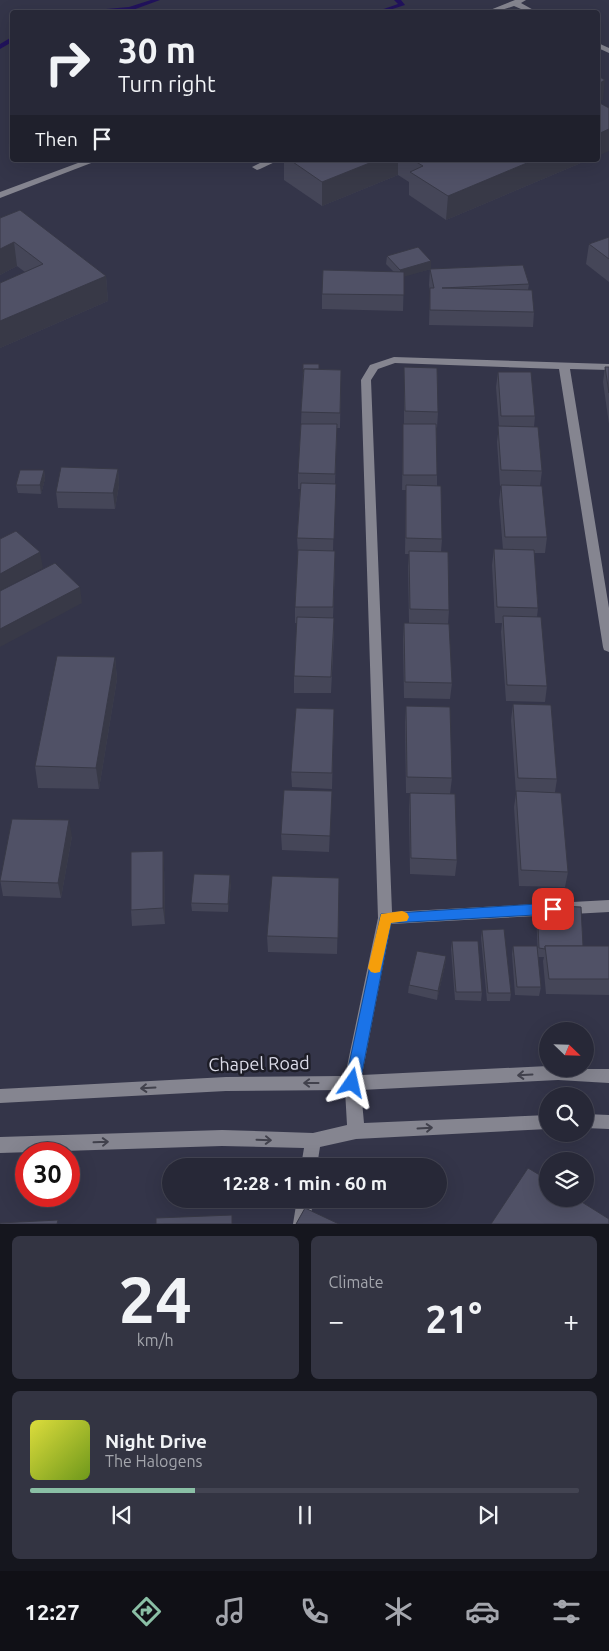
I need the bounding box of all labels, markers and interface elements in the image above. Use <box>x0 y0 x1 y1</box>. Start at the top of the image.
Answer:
icon: right <box>35 30 100 95</box>
text: 30 m <box>118 30 196 70</box>
text: Turn right <box>118 71 216 96</box>
icon: arrive <box>88 125 116 153</box>
text: Then <box>35 128 78 150</box>
pin <box>532 888 574 930</box>
icon: arrive <box>539 895 567 923</box>
north arrow <box>539 1022 594 1078</box>
map controls <box>539 1022 594 1207</box>
street label: Chapel Road <box>208 1052 310 1074</box>
position arrow <box>325 1056 377 1108</box>
one-way arrow <box>518 1070 534 1079</box>
one-way arrow <box>303 1078 319 1088</box>
one-way arrow <box>140 1083 156 1092</box>
button: search <box>539 1087 594 1142</box>
one-way arrow <box>417 1123 433 1132</box>
one-way arrow <box>255 1135 271 1144</box>
one-way arrow <box>92 1137 109 1147</box>
speed limit sign: 30 <box>15 1142 80 1207</box>
button: layers <box>539 1152 594 1207</box>
text: 12:28 · 1 min · 60 m <box>222 1172 387 1194</box>
text: 24 <box>119 1262 192 1335</box>
text: Climate <box>329 1273 384 1291</box>
text: 21° <box>426 1298 482 1340</box>
text: − <box>329 1305 344 1336</box>
text: + <box>563 1305 579 1336</box>
text: km/h <box>137 1331 174 1349</box>
text: Night Drive <box>105 1430 207 1452</box>
text: The Halogens <box>105 1452 203 1470</box>
icon: previous <box>108 1501 136 1529</box>
icon: pause <box>291 1501 319 1529</box>
icon: next <box>474 1501 502 1529</box>
icon: directions <box>129 1594 164 1629</box>
icon: music <box>213 1594 248 1629</box>
icon: phone <box>297 1594 332 1629</box>
icon: climate <box>381 1594 416 1629</box>
icon: car <box>465 1594 500 1629</box>
icon: filters <box>549 1594 584 1629</box>
text: 12:27 <box>25 1599 80 1624</box>

